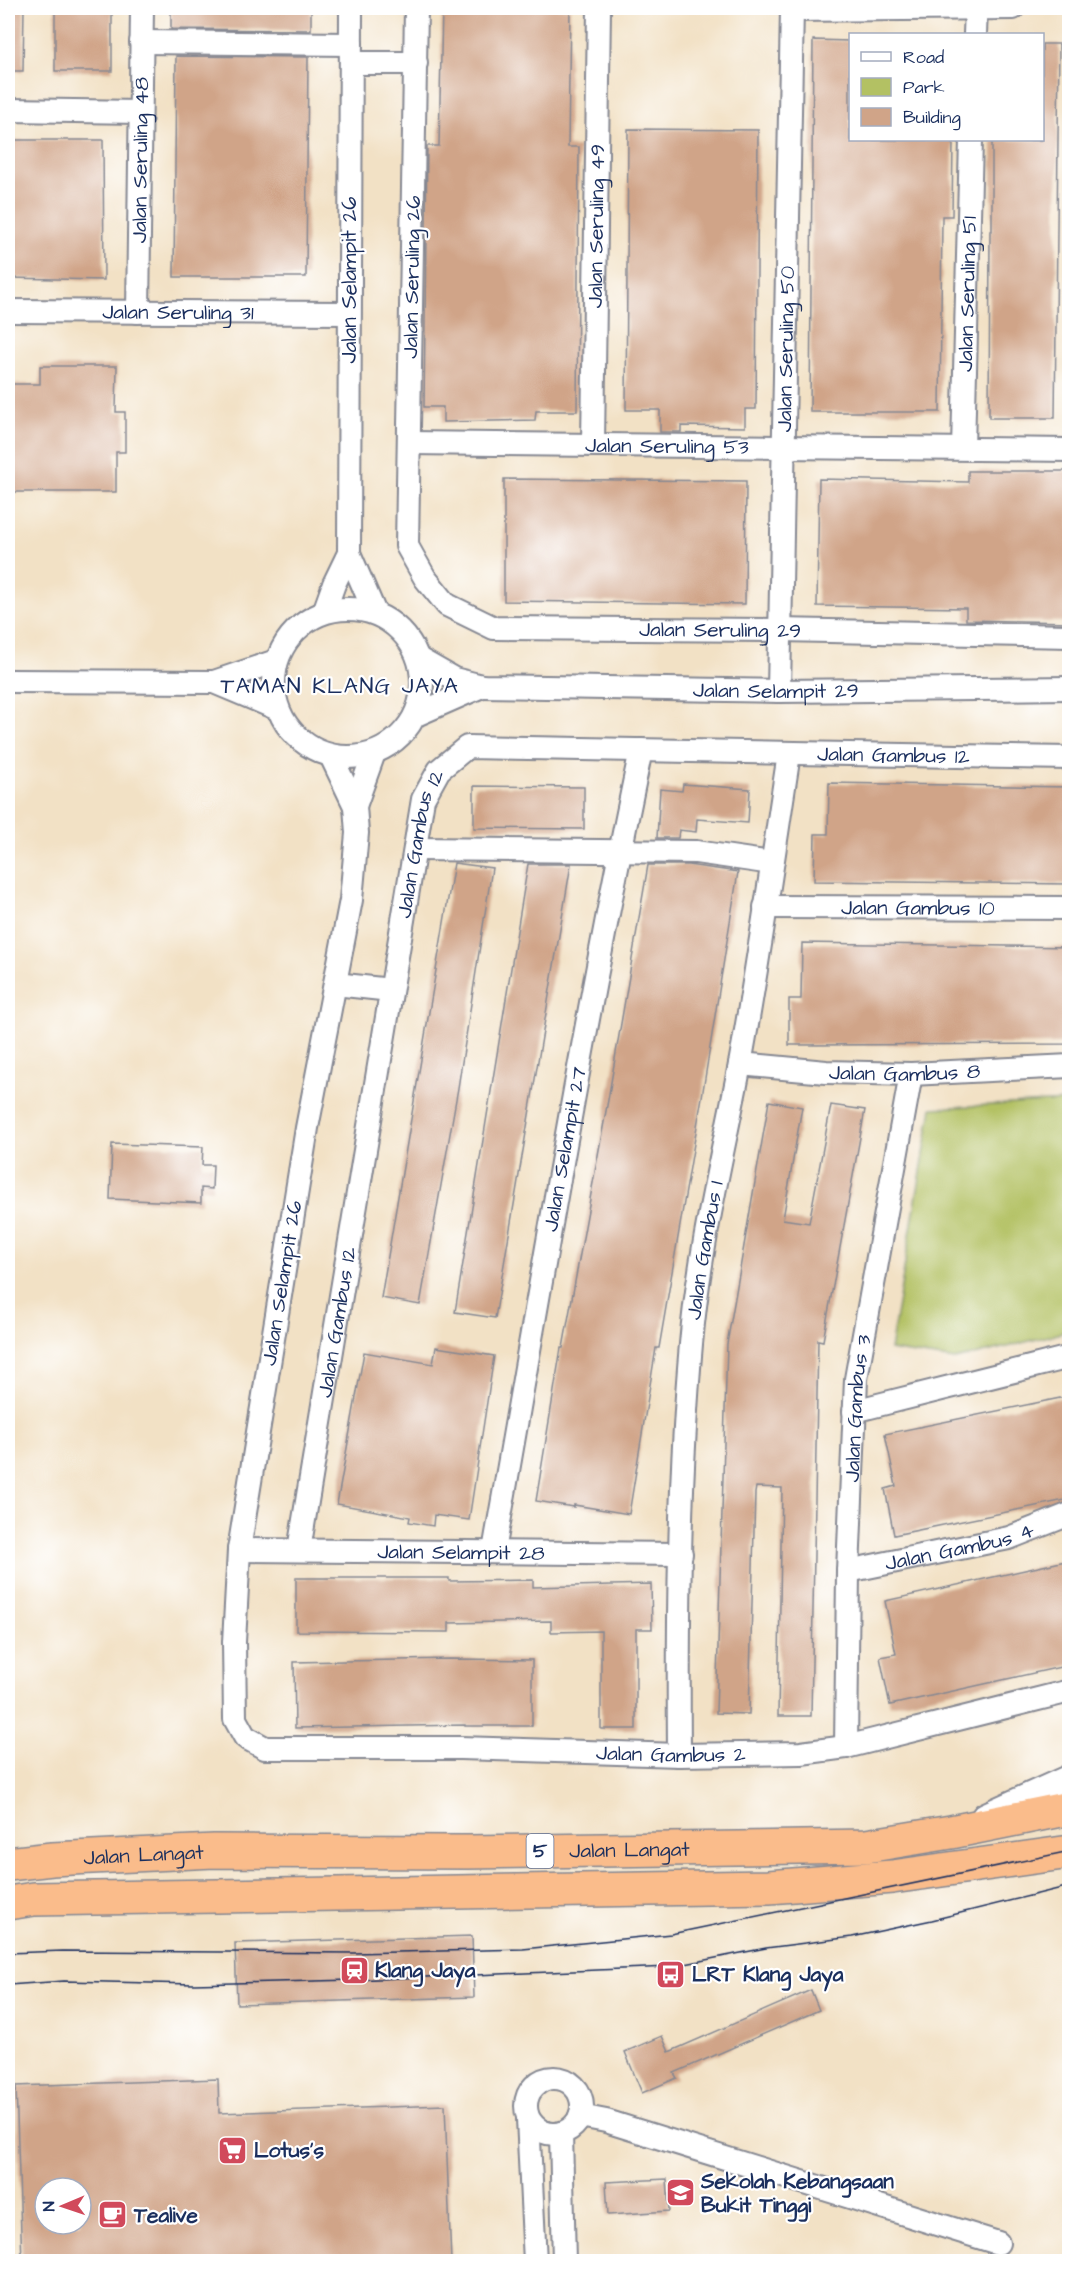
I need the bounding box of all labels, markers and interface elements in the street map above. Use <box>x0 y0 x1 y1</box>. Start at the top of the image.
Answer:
legend <box>849 33 1044 141</box>
text: Road <box>903 45 944 70</box>
text: Park <box>903 75 945 100</box>
street label: Jalan Seruling 48 <box>124 76 157 243</box>
text: Building <box>903 105 961 131</box>
street label: Jalan Seruling 49 <box>580 144 613 308</box>
street label: Jalan Seruling 26 <box>396 195 430 359</box>
street label: Jalan Selampit 26 <box>335 197 365 363</box>
street label: Jalan Seruling 51 <box>950 216 985 372</box>
street label: Jalan Seruling 50 <box>769 266 803 432</box>
street label: Jalan Seruling 31 <box>102 297 254 329</box>
street label: Jalan Seruling 53 <box>585 430 749 463</box>
street label: Jalan Seruling 29 <box>639 615 801 646</box>
district label: TAMAN KLANG JAYA <box>221 671 459 702</box>
street label: Jalan Selampit 29 <box>693 675 859 706</box>
street label: Jalan Gambus 12 <box>817 739 970 771</box>
street label: Jalan Gambus 12 <box>389 764 451 920</box>
street label: Jalan Gambus 10 <box>841 893 995 922</box>
street label: Jalan Gambus 8 <box>829 1056 981 1089</box>
street label: Jalan Selampit 27 <box>535 1064 593 1234</box>
street label: Jalan Gambus 1 <box>679 1178 731 1321</box>
street label: Jalan Selampit 26 <box>255 1198 310 1368</box>
street label: Jalan Gambus 12 <box>310 1245 363 1400</box>
street label: Jalan Gambus 3 <box>837 1332 878 1483</box>
street label: Jalan Gambus 4 <box>882 1515 1038 1578</box>
street label: Jalan Selampit 28 <box>377 1537 545 1568</box>
street label: Jalan Gambus 2 <box>596 1738 746 1770</box>
road number: 5 <box>526 1834 554 1868</box>
street label: Jalan Langat <box>569 1834 690 1866</box>
street label: Jalan Langat <box>83 1837 205 1872</box>
station icon: Klang Jaya <box>338 1954 370 1986</box>
place label: Klang Jaya <box>375 1956 476 1988</box>
bus stop icon: LRT Klang Jaya <box>655 1958 687 1990</box>
place label: LRT Klang Jaya <box>692 1960 844 1992</box>
supermarket icon: Lotus's <box>217 2134 249 2166</box>
place label: Lotus's <box>254 2136 324 2165</box>
place label: Sekolah Kebangsaan Bukit Tinggi <box>700 2167 894 2222</box>
north arrow <box>33 2176 93 2236</box>
school or university icon: Sekolah Kebangsaan Bukit Tinggi <box>664 2177 696 2209</box>
cafe icon: Tealive <box>97 2199 129 2231</box>
text: N <box>38 2201 60 2212</box>
place label: Tealive <box>133 2201 199 2230</box>

